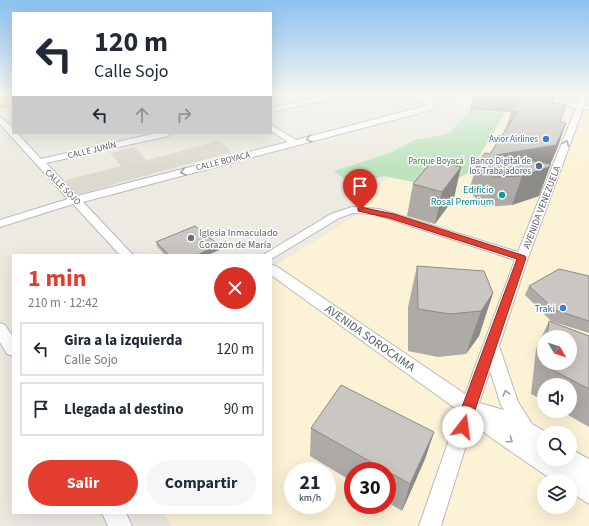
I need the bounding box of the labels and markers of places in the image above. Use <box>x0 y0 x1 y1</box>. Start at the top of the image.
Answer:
place label: Avior Airlines <box>489 133 538 146</box>
marker: Avior Airlines <box>541 134 551 144</box>
place label: Banco Digital de los Trabajadores <box>469 155 532 178</box>
marker: Banco Digital de los Trabajadores <box>534 161 544 171</box>
pin <box>343 169 377 210</box>
place label: Edificio Rosal Premium <box>431 183 494 209</box>
marker: Edificio Rosal Premium <box>497 190 507 200</box>
place label: Iglesia Inmaculado Corazón de María <box>199 226 278 252</box>
marker: Iglesia Inmaculado Corazón de María <box>186 233 196 243</box>
place label: Traki <box>534 302 555 316</box>
marker: Traki <box>558 303 568 313</box>

